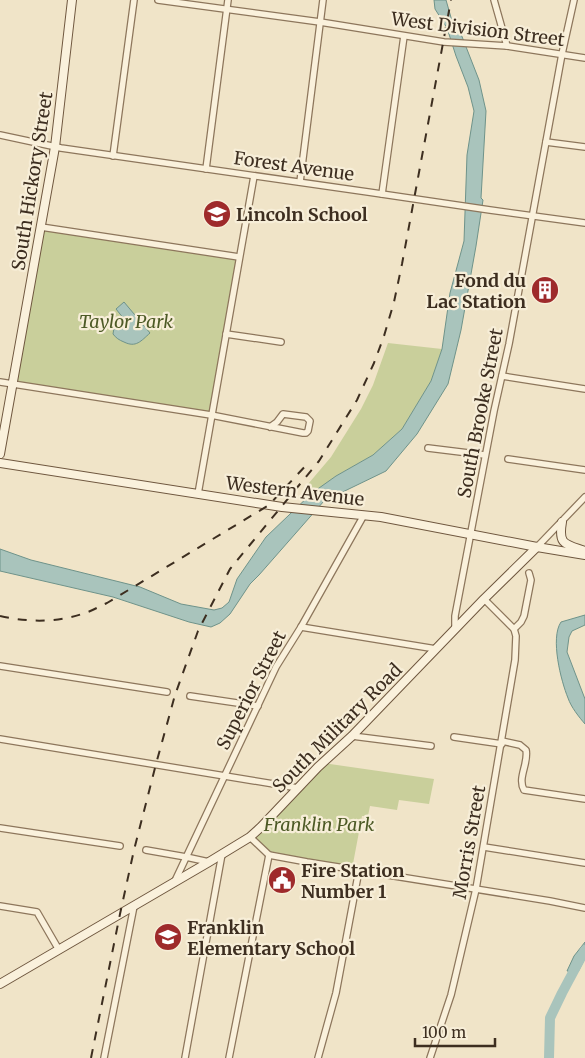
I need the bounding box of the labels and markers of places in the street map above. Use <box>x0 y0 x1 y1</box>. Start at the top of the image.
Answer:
school or university icon: Lincoln School <box>202 199 232 229</box>
place label: Lincoln School <box>236 203 368 226</box>
place label: Fond du Lac Station <box>426 269 526 313</box>
building icon: Fond du Lac Station <box>530 275 560 305</box>
place label: Fire Station Number 1 <box>301 859 404 903</box>
public building icon: Fire Station Number 1 <box>267 865 297 895</box>
place label: Franklin Elementary School <box>187 916 355 960</box>
school or university icon: Franklin Elementary School <box>153 922 183 952</box>

